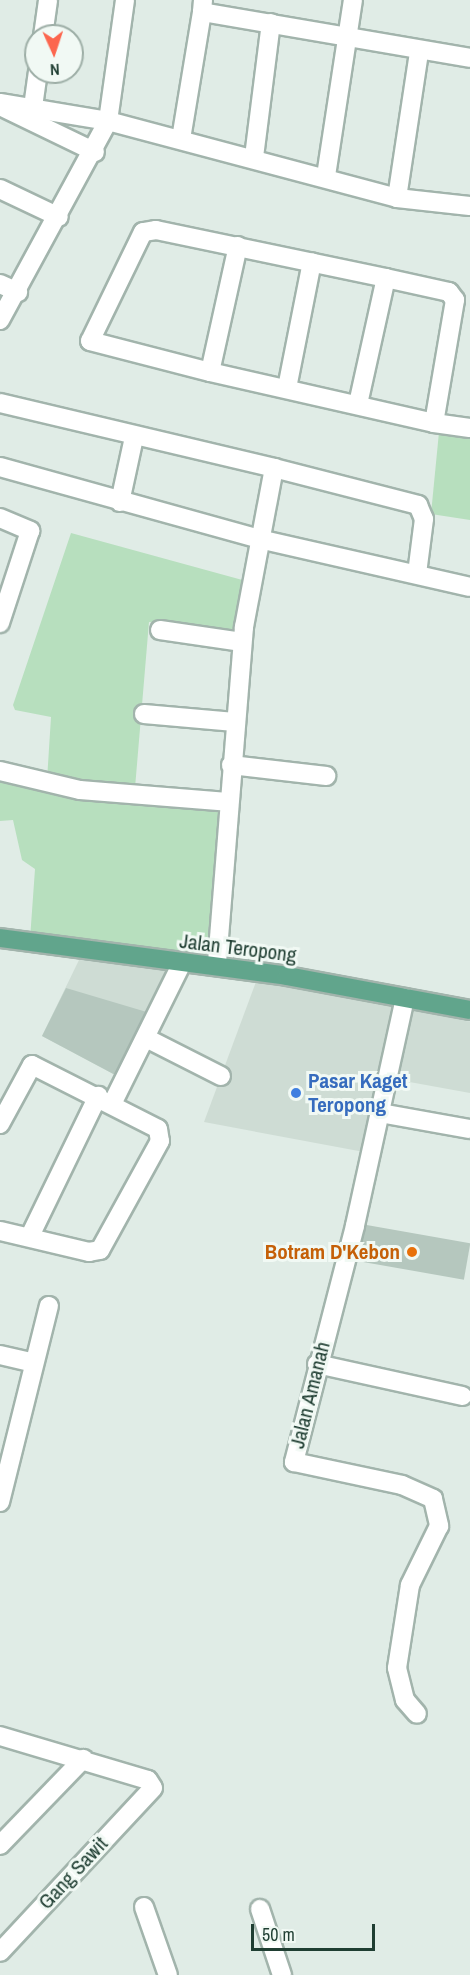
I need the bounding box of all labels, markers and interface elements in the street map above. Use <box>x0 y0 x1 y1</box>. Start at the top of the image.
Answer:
north arrow <box>24 24 84 84</box>
text: N <box>50 59 60 81</box>
street label: Jalan Teropong <box>178 928 298 968</box>
place label: Pasar Kaget Teropong <box>308 1068 408 1118</box>
marker: Pasar Kaget Teropong <box>289 1086 303 1100</box>
place label: Botram D'Kebon <box>265 1239 400 1265</box>
marker: Botram D'Kebon <box>405 1245 419 1259</box>
street label: Jalan Amanah <box>284 1339 336 1451</box>
street label: Gang Sawit <box>33 1832 113 1914</box>
scale bar <box>254 1912 378 1950</box>
text: 50 m <box>262 1922 295 1947</box>

